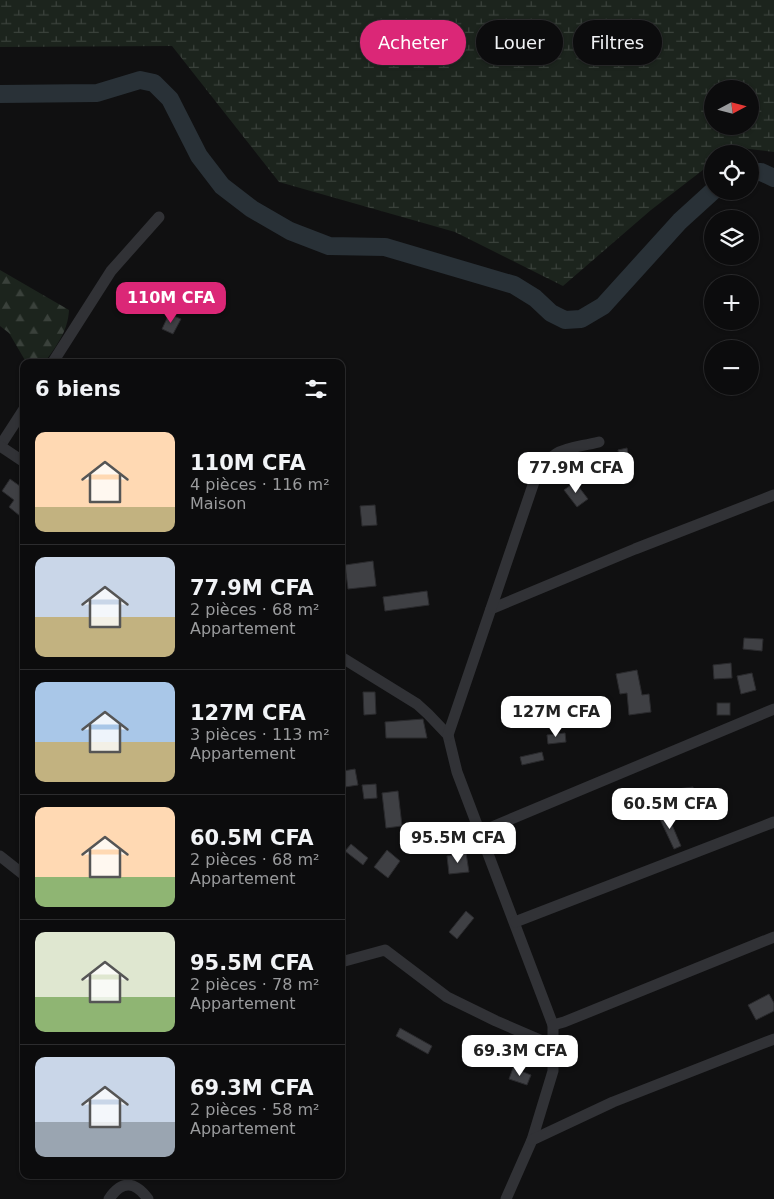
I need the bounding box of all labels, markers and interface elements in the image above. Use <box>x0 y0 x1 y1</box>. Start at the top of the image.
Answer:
chip: Acheter <box>360 20 466 65</box>
chip: Louer <box>476 20 563 65</box>
chip: Filtres <box>573 20 662 65</box>
north arrow <box>704 80 759 135</box>
map controls <box>704 80 759 395</box>
button: locate <box>704 145 759 200</box>
button: layers <box>704 210 759 265</box>
button: + <box>704 275 759 330</box>
pin: 110M CFA <box>119 282 223 324</box>
text: 110M CFA <box>127 288 215 307</box>
button: − <box>704 340 759 395</box>
icon: filters <box>302 375 330 403</box>
text: 6 biens <box>35 377 121 401</box>
text: 110M CFA <box>190 451 306 475</box>
icon: home <box>75 452 135 512</box>
pin: 77.9M CFA <box>519 452 633 494</box>
text: 77.9M CFA <box>529 458 623 477</box>
text: 4 pièces · 116 m² <box>190 475 330 494</box>
text: Maison <box>190 494 246 513</box>
text: 77.9M CFA <box>190 576 314 600</box>
icon: home <box>75 577 135 637</box>
text: 2 pièces · 68 m² <box>190 600 319 619</box>
text: Appartement <box>190 619 296 638</box>
pin: 127M CFA <box>504 696 608 738</box>
text: 127M CFA <box>190 701 306 725</box>
icon: home <box>75 702 135 762</box>
text: 127M CFA <box>512 702 600 721</box>
text: 3 pièces · 113 m² <box>190 725 330 744</box>
text: Appartement <box>190 744 296 763</box>
pin: 60.5M CFA <box>613 788 727 830</box>
text: 60.5M CFA <box>623 794 717 813</box>
pin: 95.5M CFA <box>401 822 515 864</box>
text: 60.5M CFA <box>190 826 314 850</box>
icon: home <box>75 827 135 887</box>
text: 95.5M CFA <box>411 828 505 847</box>
text: 2 pièces · 68 m² <box>190 850 319 869</box>
text: Appartement <box>190 869 296 888</box>
text: 95.5M CFA <box>190 951 314 975</box>
icon: home <box>75 952 135 1012</box>
text: 2 pièces · 78 m² <box>190 975 319 994</box>
text: Appartement <box>190 994 296 1013</box>
pin: 69.3M CFA <box>463 1034 577 1077</box>
text: 69.3M CFA <box>473 1041 567 1060</box>
text: 69.3M CFA <box>190 1076 314 1100</box>
icon: home <box>75 1077 135 1137</box>
text: 2 pièces · 58 m² <box>190 1100 319 1119</box>
text: Appartement <box>190 1119 296 1138</box>

